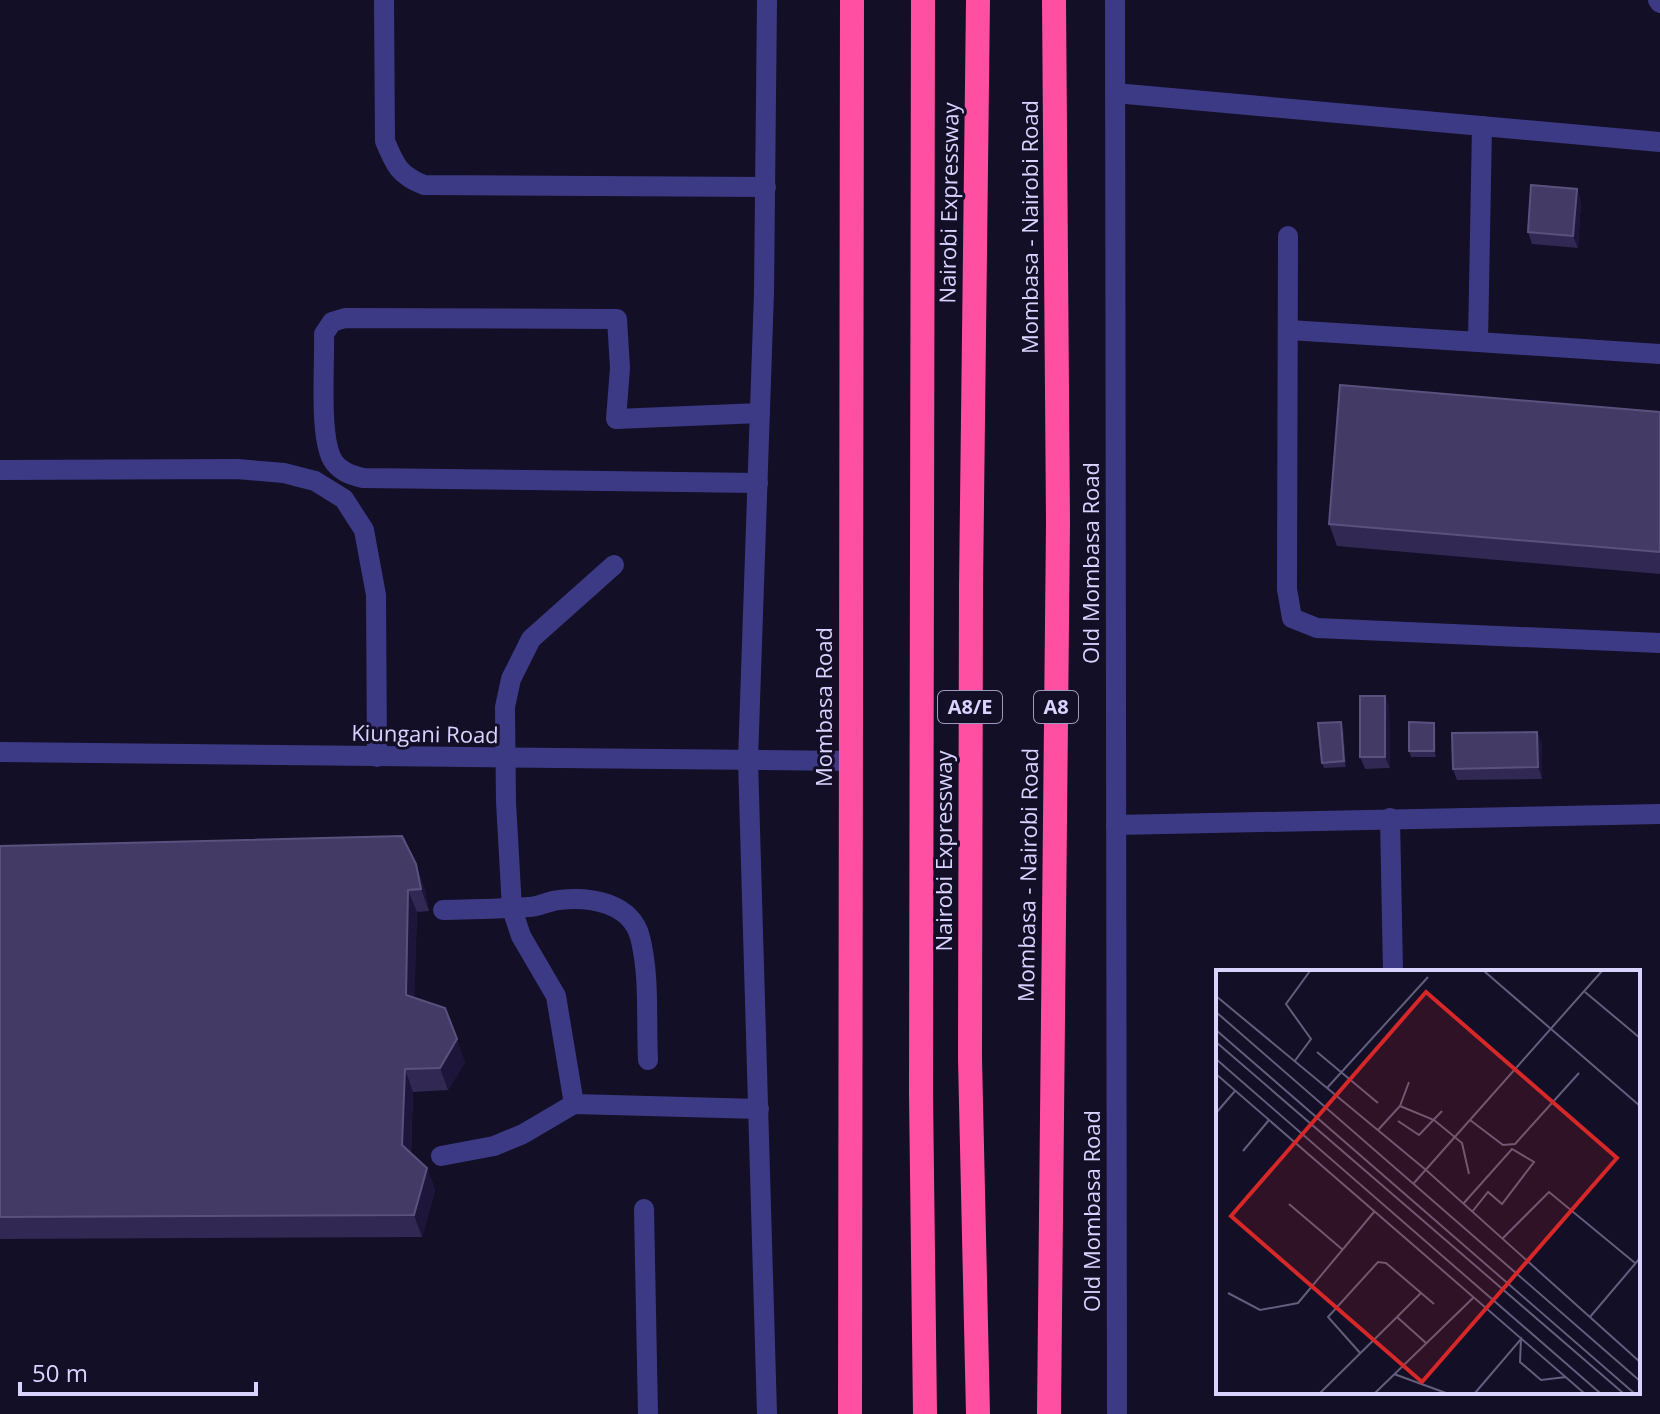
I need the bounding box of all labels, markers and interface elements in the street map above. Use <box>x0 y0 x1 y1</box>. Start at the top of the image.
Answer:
street label: Mombasa - Nairobi Road <box>1014 100 1044 354</box>
street label: Nairobi Expressway <box>931 101 965 304</box>
street label: Old Mombasa Road <box>1075 462 1105 664</box>
street label: Mombasa Road <box>808 627 838 787</box>
road number: A8/E <box>938 691 1002 723</box>
road number: A8 <box>1034 691 1078 723</box>
street label: Kiungani Road <box>351 717 499 749</box>
street label: Mombasa - Nairobi Road <box>1010 748 1044 1002</box>
street label: Nairobi Expressway <box>928 749 958 952</box>
inset map <box>1216 970 1640 1394</box>
street label: Old Mombasa Road <box>1076 1110 1106 1312</box>
scale bar <box>20 1346 256 1396</box>
text: 50 m <box>32 1356 88 1389</box>

